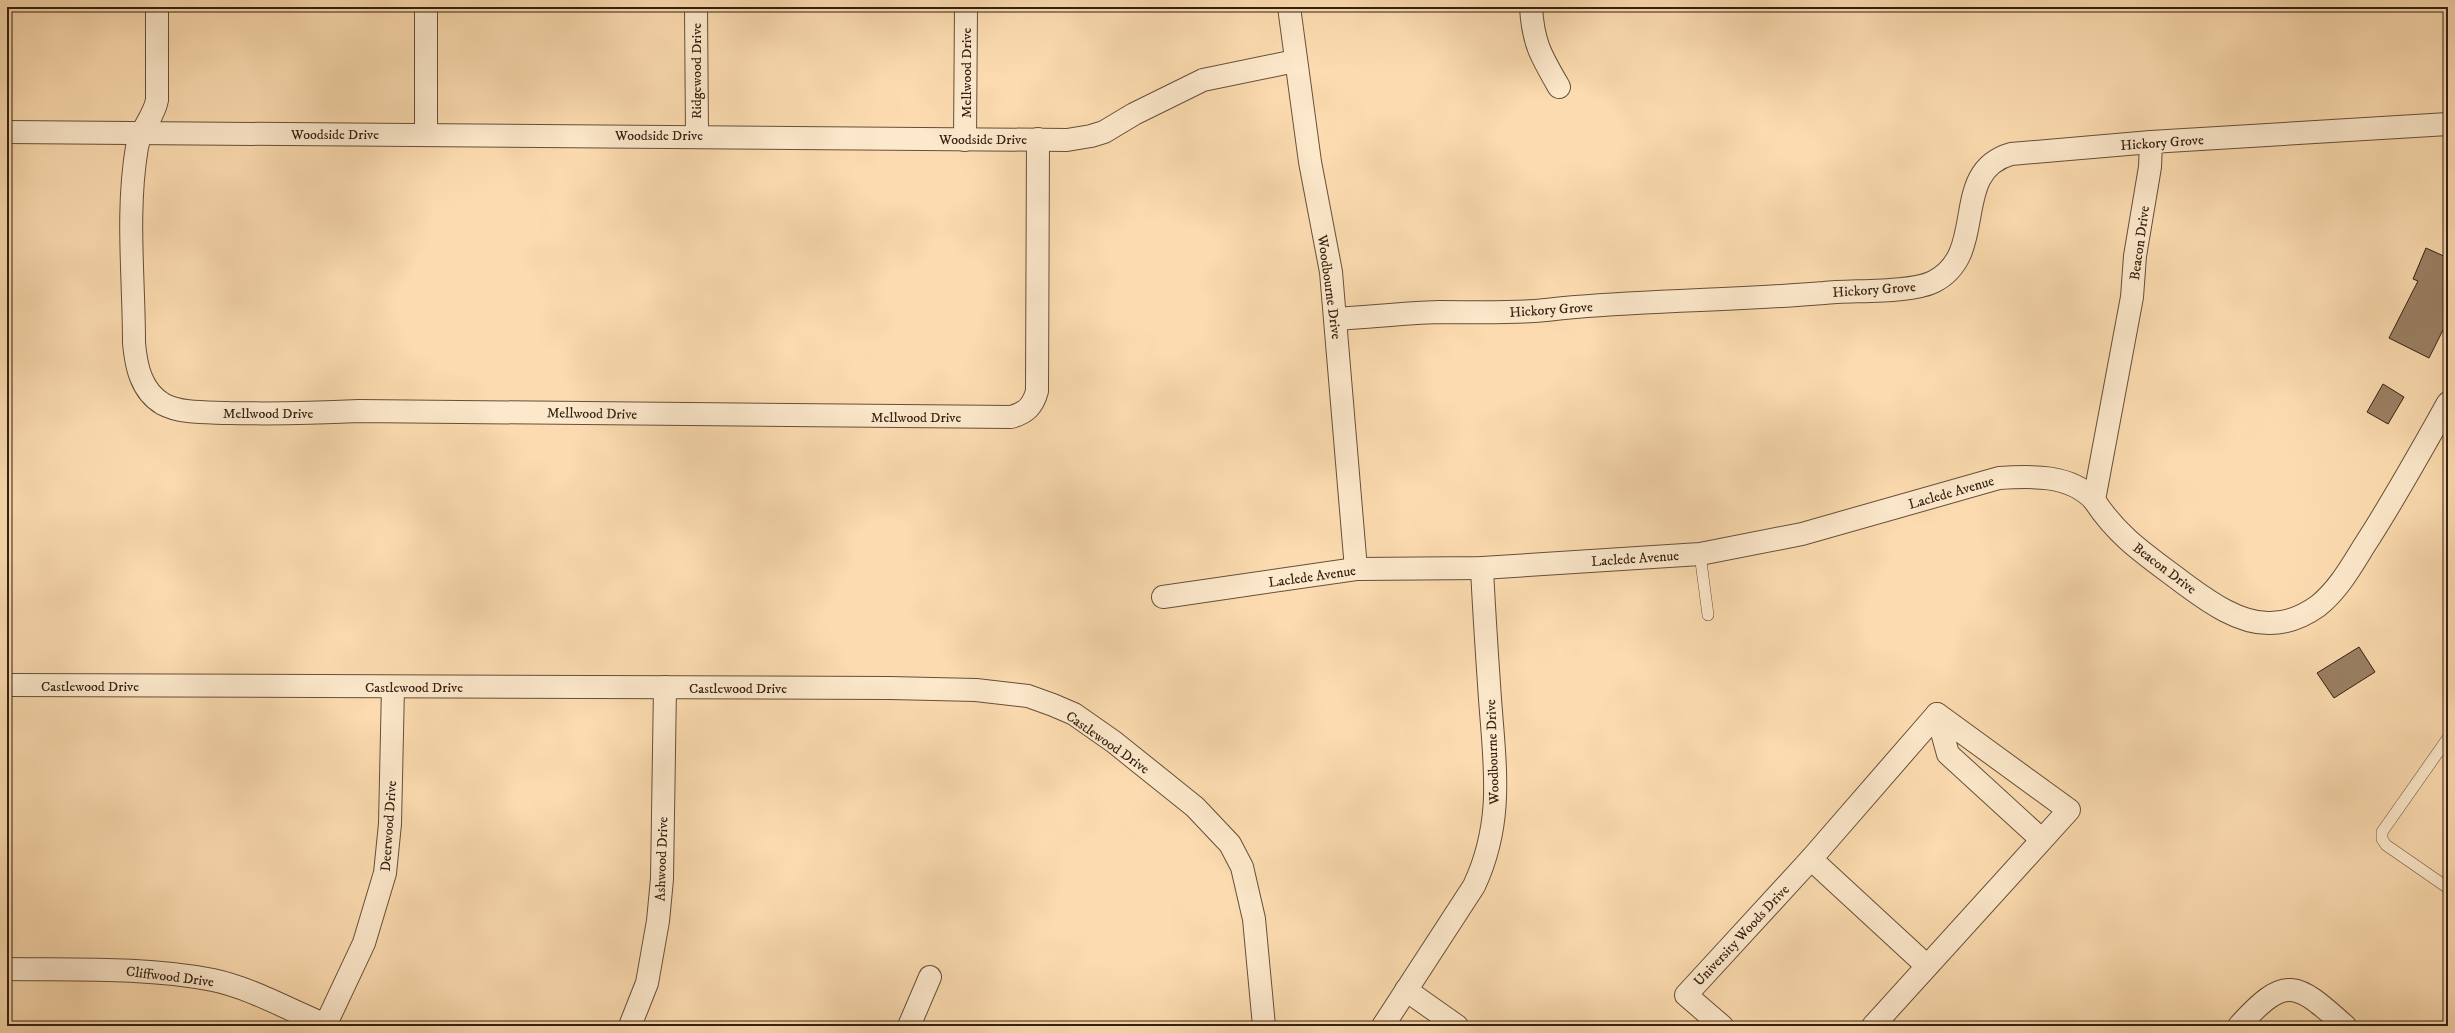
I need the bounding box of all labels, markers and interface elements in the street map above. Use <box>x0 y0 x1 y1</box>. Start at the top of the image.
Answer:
street label: Ridgewood Drive <box>688 23 706 119</box>
street label: Mellwood Drive <box>958 28 976 118</box>
street label: Woodside Drive <box>290 126 379 144</box>
street label: Woodside Drive <box>614 127 703 145</box>
street label: Woodside Drive <box>938 131 1027 149</box>
street label: Hickory Grove <box>2120 131 2205 155</box>
street label: Beacon Drive <box>2126 205 2154 281</box>
street label: Woodbourne Drive <box>1313 233 1345 341</box>
street label: Hickory Grove <box>1832 278 1917 302</box>
street label: Hickory Grove <box>1509 298 1594 322</box>
street label: Mellwood Drive <box>547 404 638 424</box>
street label: Mellwood Drive <box>223 405 313 423</box>
street label: Mellwood Drive <box>871 409 961 427</box>
street label: Laclede Avenue <box>1906 472 1996 514</box>
street label: Beacon Drive <box>2129 539 2200 599</box>
street label: Laclede Avenue <box>1590 547 1680 571</box>
street label: Laclede Avenue <box>1267 562 1357 592</box>
street label: Castlewood Drive <box>41 678 139 696</box>
street label: Castlewood Drive <box>365 679 463 697</box>
street label: Castlewood Drive <box>689 680 787 698</box>
street label: Woodbourne Drive <box>1482 699 1504 806</box>
street label: Castlewood Drive <box>1062 707 1153 778</box>
street label: Deerwood Drive <box>377 780 401 872</box>
street label: Ashwood Drive <box>652 816 672 902</box>
street label: University Woods Drive <box>1690 881 1794 990</box>
street label: Cliffwood Drive <box>125 963 215 991</box>

